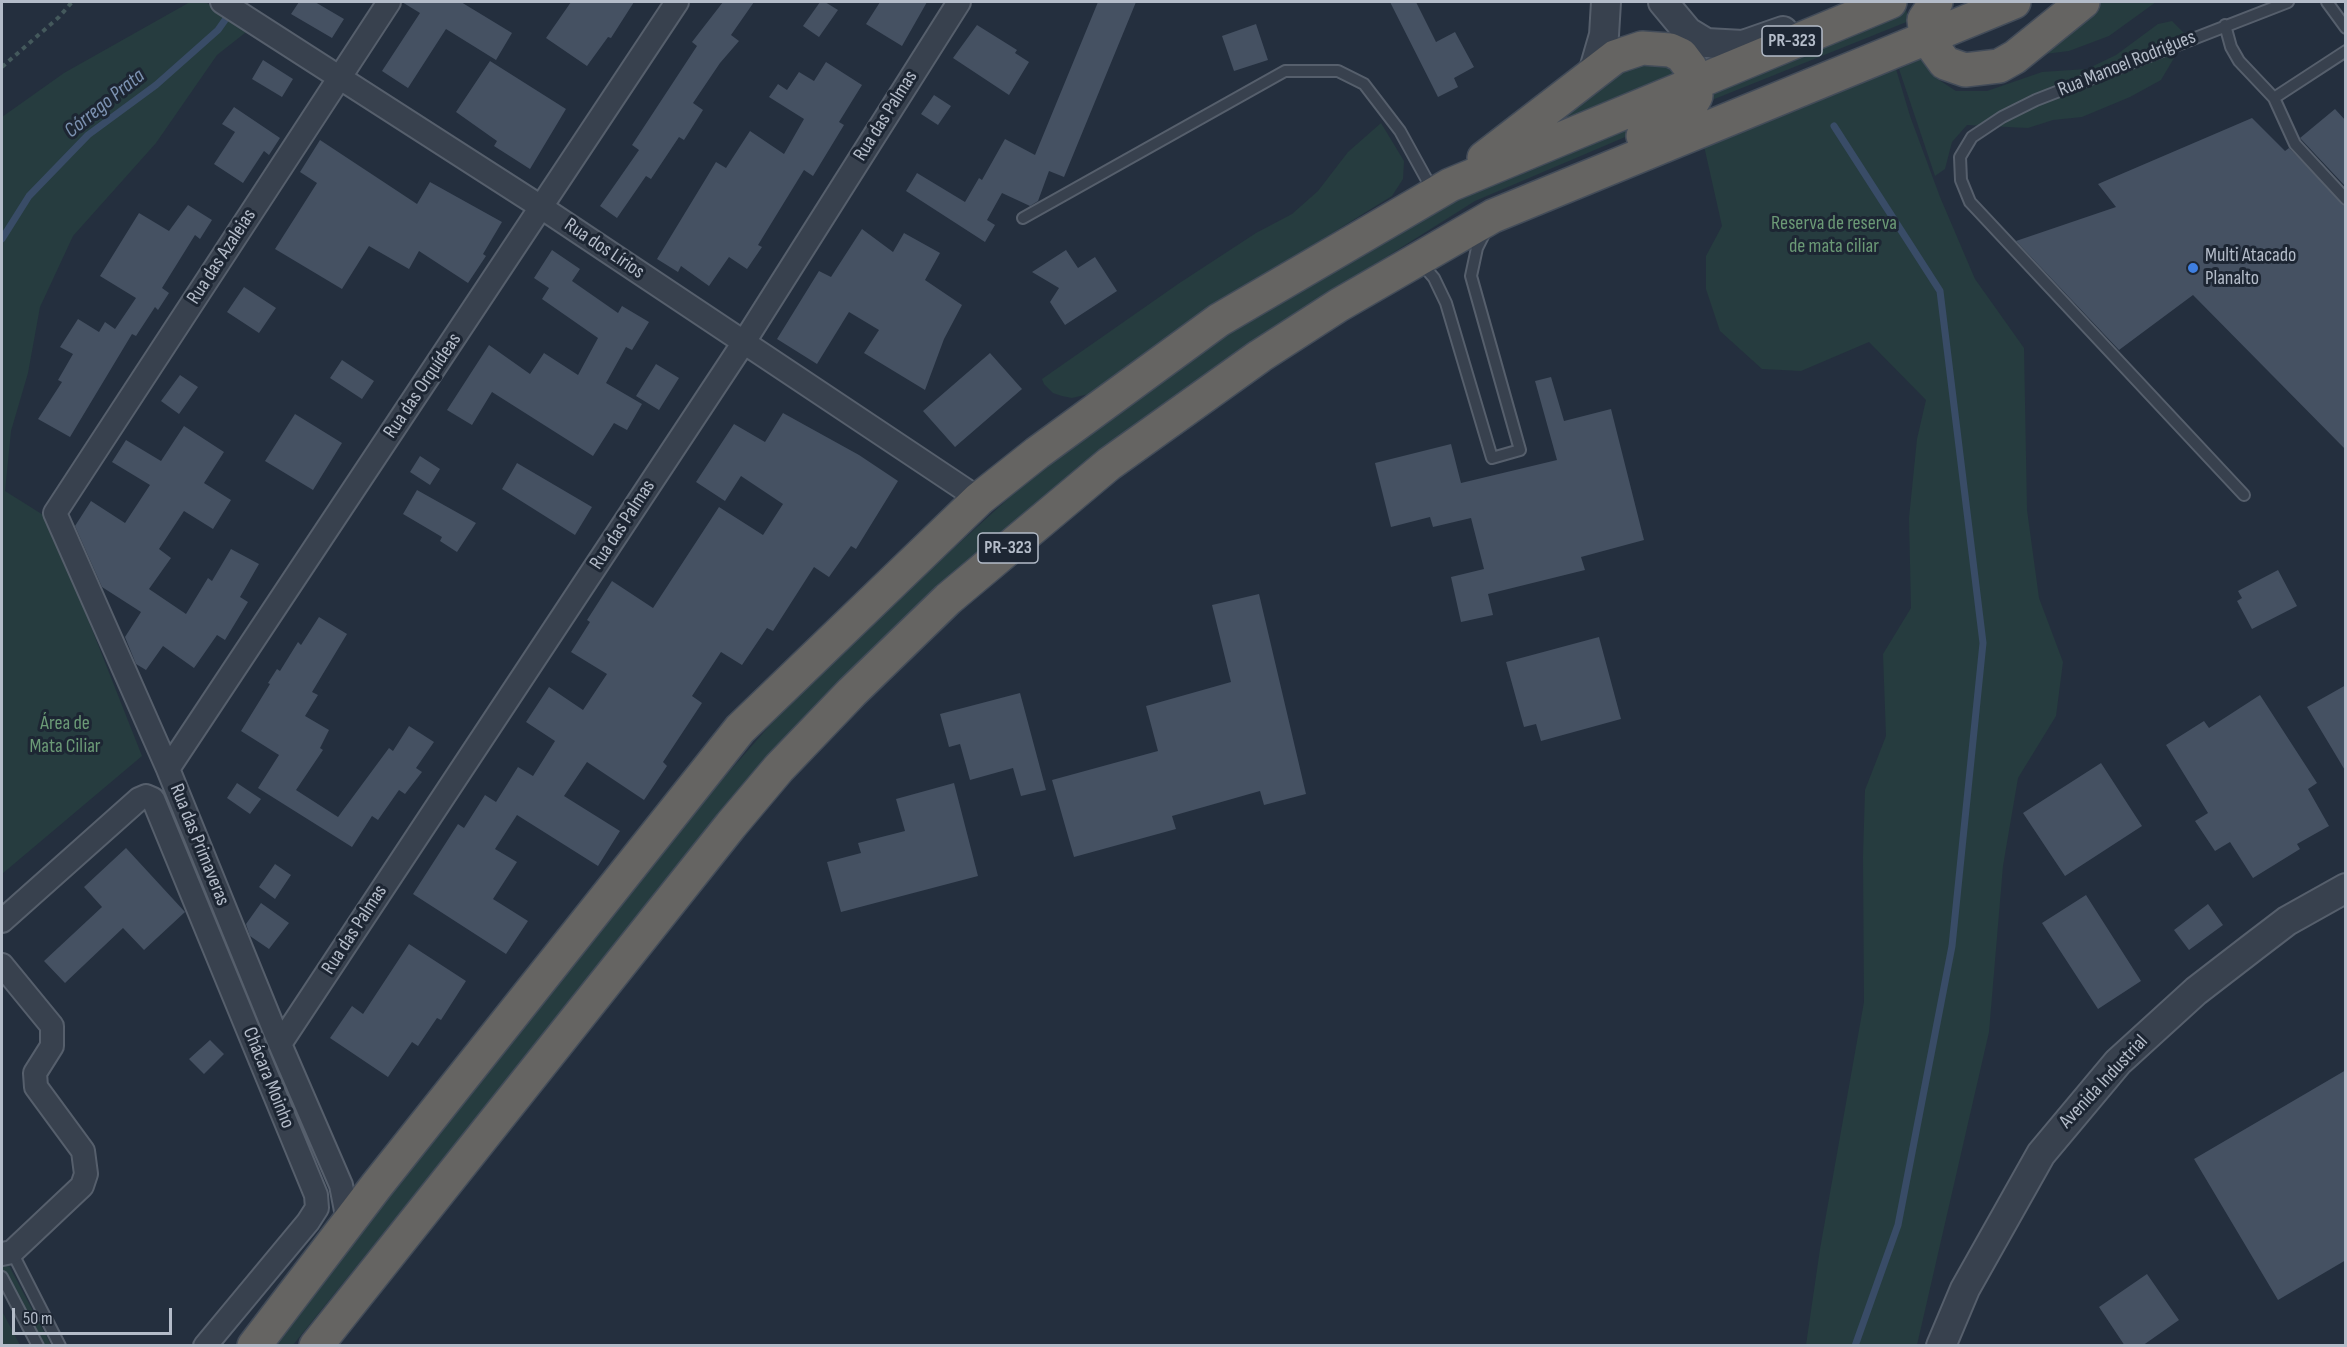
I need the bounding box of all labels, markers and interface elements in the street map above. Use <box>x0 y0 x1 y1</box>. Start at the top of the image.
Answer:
street label: Rua Manoel Rodrigues <box>2055 25 2199 103</box>
road number: PR-323 <box>1762 26 1822 56</box>
water label: Córrego Prata <box>60 64 150 144</box>
street label: Rua das Palmas <box>849 66 923 166</box>
street label: Rua das Azaleias <box>182 205 262 309</box>
park label: Reserva de reserva de mata ciliar <box>1771 212 1897 259</box>
street label: Rua dos Lírios <box>559 213 649 285</box>
place label: Multi Atacado Planalto <box>2205 244 2296 291</box>
marker: Multi Atacado Planalto <box>2186 261 2200 275</box>
street label: Rua das Orquídeas <box>379 329 467 443</box>
street label: Rua das Palmas <box>585 476 661 574</box>
road number: PR-323 <box>978 533 1038 563</box>
park label: Área de Mata Ciliar <box>29 712 101 759</box>
street label: Rua das Primaveras <box>164 781 234 909</box>
street label: Rua das Palmas <box>317 881 393 979</box>
street label: Chácara Moinho <box>237 1024 299 1132</box>
street label: Avenida Industrial <box>2055 1030 2153 1134</box>
scale bar <box>15 1296 176 1334</box>
text: 50 m <box>23 1308 53 1329</box>

